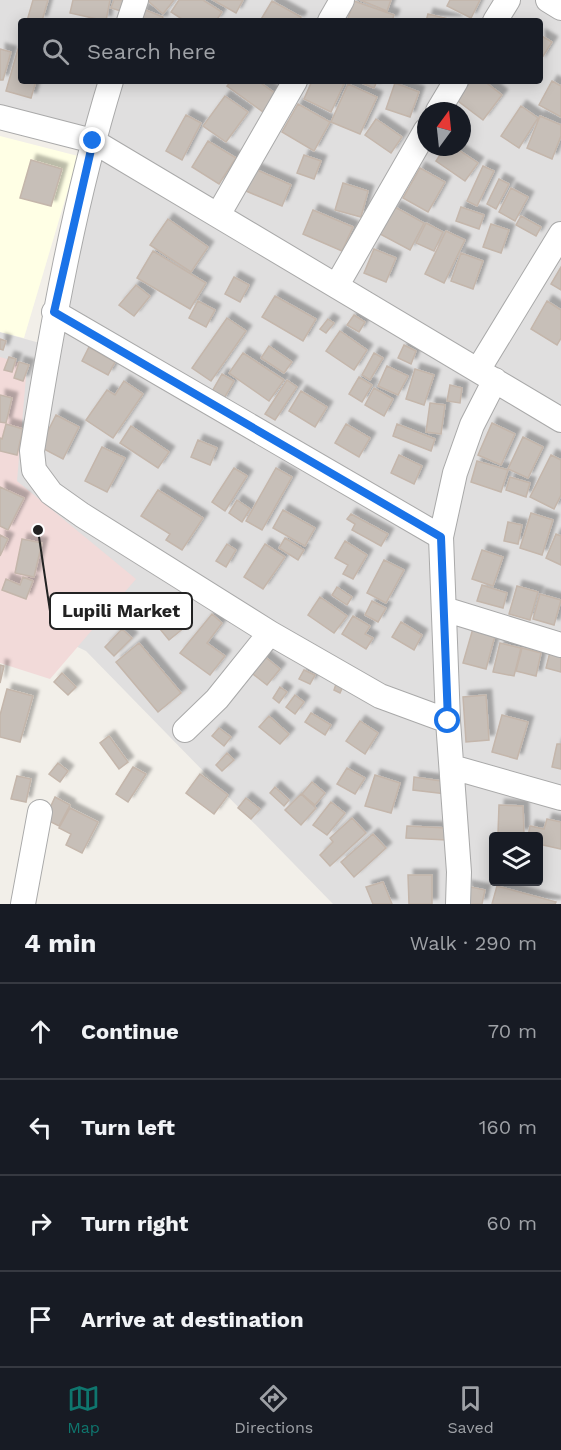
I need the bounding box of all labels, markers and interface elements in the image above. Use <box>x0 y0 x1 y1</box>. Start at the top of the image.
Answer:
search box <box>18 18 543 84</box>
icon: search <box>39 35 72 68</box>
text: Search here <box>87 39 216 64</box>
north arrow <box>417 102 471 156</box>
route end <box>79 127 105 153</box>
callout: Lupili Market <box>50 593 192 629</box>
text: Lupili Market <box>62 600 180 621</box>
route start <box>434 707 460 733</box>
map controls <box>489 832 543 886</box>
button: layers <box>489 832 543 886</box>
text: 4 min <box>24 928 96 958</box>
text: Walk · 290 m <box>410 931 537 955</box>
icon: ahead <box>24 1015 57 1048</box>
text: Continue <box>81 1019 179 1044</box>
text: 70 m <box>488 1019 537 1043</box>
icon: left <box>24 1111 57 1144</box>
text: Turn left <box>81 1115 175 1140</box>
text: 160 m <box>479 1115 537 1139</box>
icon: right <box>24 1207 57 1240</box>
text: Turn right <box>81 1211 188 1236</box>
text: 60 m <box>487 1211 537 1235</box>
icon: arrive <box>24 1303 57 1336</box>
text: Arrive at destination <box>81 1307 304 1332</box>
tab: Map <box>67 1382 100 1437</box>
tab: Directions <box>234 1382 313 1437</box>
tab: Saved <box>447 1382 494 1437</box>

